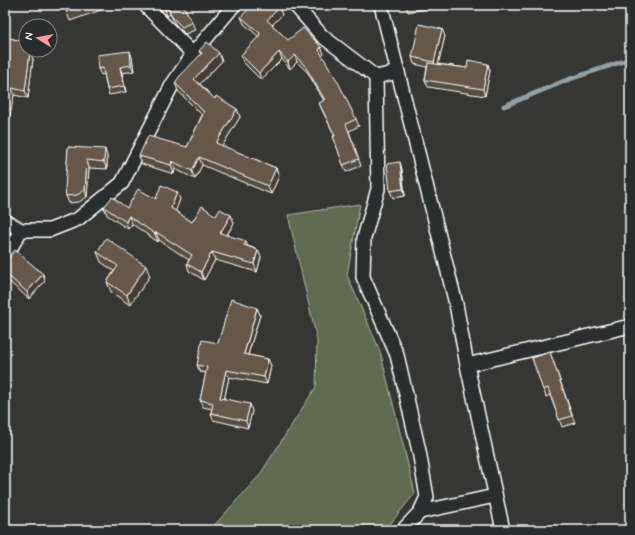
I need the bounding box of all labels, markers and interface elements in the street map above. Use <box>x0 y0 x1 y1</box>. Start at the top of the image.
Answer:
north arrow <box>18 18 58 58</box>
text: N <box>22 31 37 41</box>

